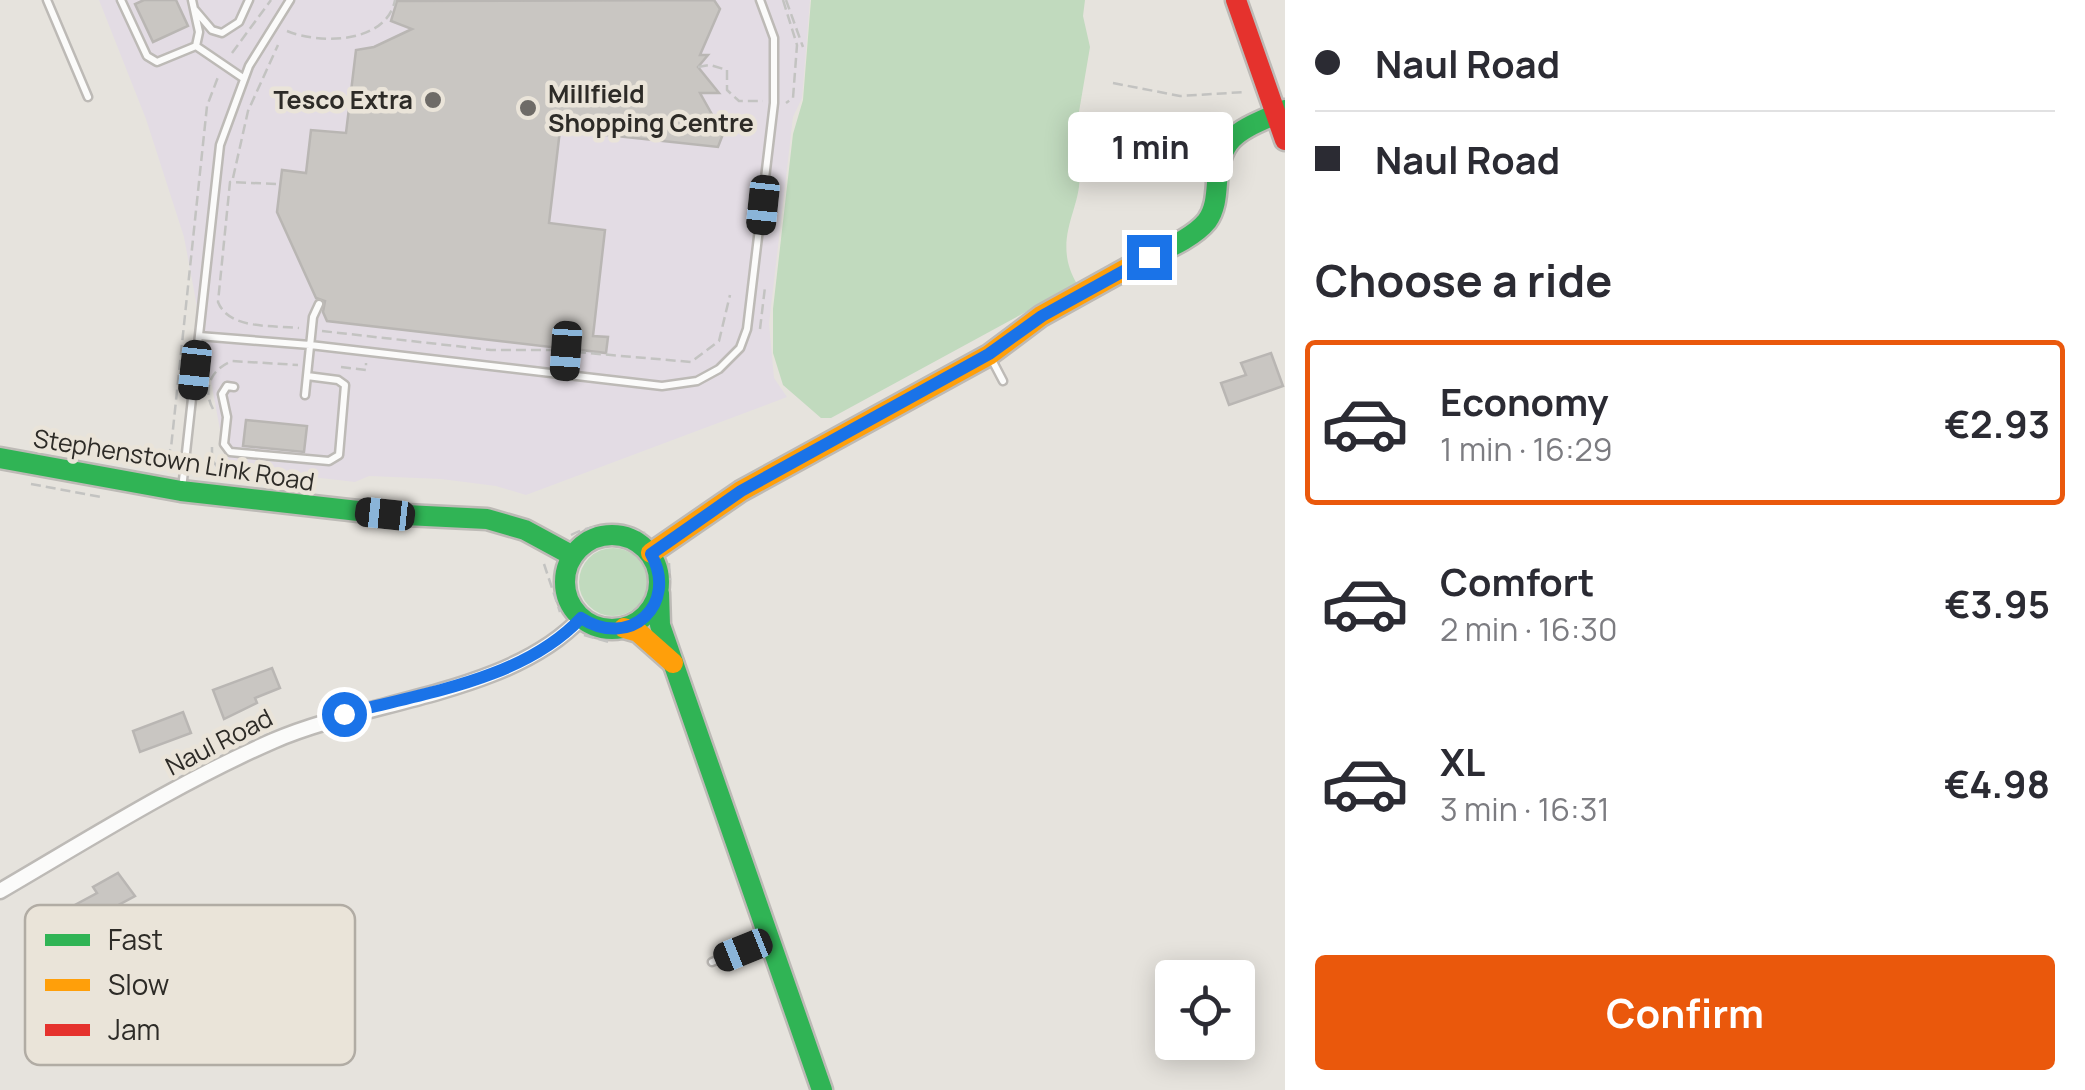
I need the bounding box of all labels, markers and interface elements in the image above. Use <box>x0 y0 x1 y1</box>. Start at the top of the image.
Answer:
text: Naul Road <box>1375 37 1560 89</box>
place label: Millfield Shopping Centre <box>548 76 754 140</box>
place label: Tesco Extra <box>273 82 413 117</box>
marker: Tesco Extra <box>422 89 444 111</box>
marker: Millfield Shopping Centre <box>517 97 539 119</box>
callout: 1 min <box>1066 112 1232 182</box>
text: 1 min <box>1111 125 1190 169</box>
text: Naul Road <box>1375 133 1560 185</box>
car <box>745 174 781 236</box>
route end <box>1127 235 1172 280</box>
text: Choose a ride <box>1315 249 1612 311</box>
car <box>549 320 583 382</box>
car <box>177 339 213 401</box>
text: Economy <box>1440 375 1609 427</box>
icon: car <box>1320 378 1410 468</box>
text: €2.93 <box>1944 397 2050 449</box>
street label: Stephenstown Link Road <box>31 420 317 499</box>
text: 1 min · 16:29 <box>1440 427 1613 471</box>
car <box>354 496 416 532</box>
text: Comfort <box>1440 555 1594 607</box>
icon: car <box>1320 558 1410 648</box>
text: €3.95 <box>1945 577 2050 629</box>
text: 2 min · 16:30 <box>1440 607 1617 651</box>
route start <box>322 692 367 737</box>
street label: Naul Road <box>159 700 278 783</box>
text: XL <box>1440 735 1485 787</box>
icon: car <box>1320 738 1410 828</box>
text: €4.98 <box>1944 757 2050 809</box>
text: 3 min · 16:31 <box>1440 787 1610 831</box>
legend <box>25 905 355 1065</box>
text: Fast <box>108 920 163 958</box>
car <box>710 925 776 975</box>
button: Confirm <box>1315 955 2055 1070</box>
map controls <box>1155 960 1255 1060</box>
button: locate <box>1155 960 1255 1060</box>
text: Slow <box>108 965 169 1003</box>
text: Jam <box>108 1010 160 1048</box>

